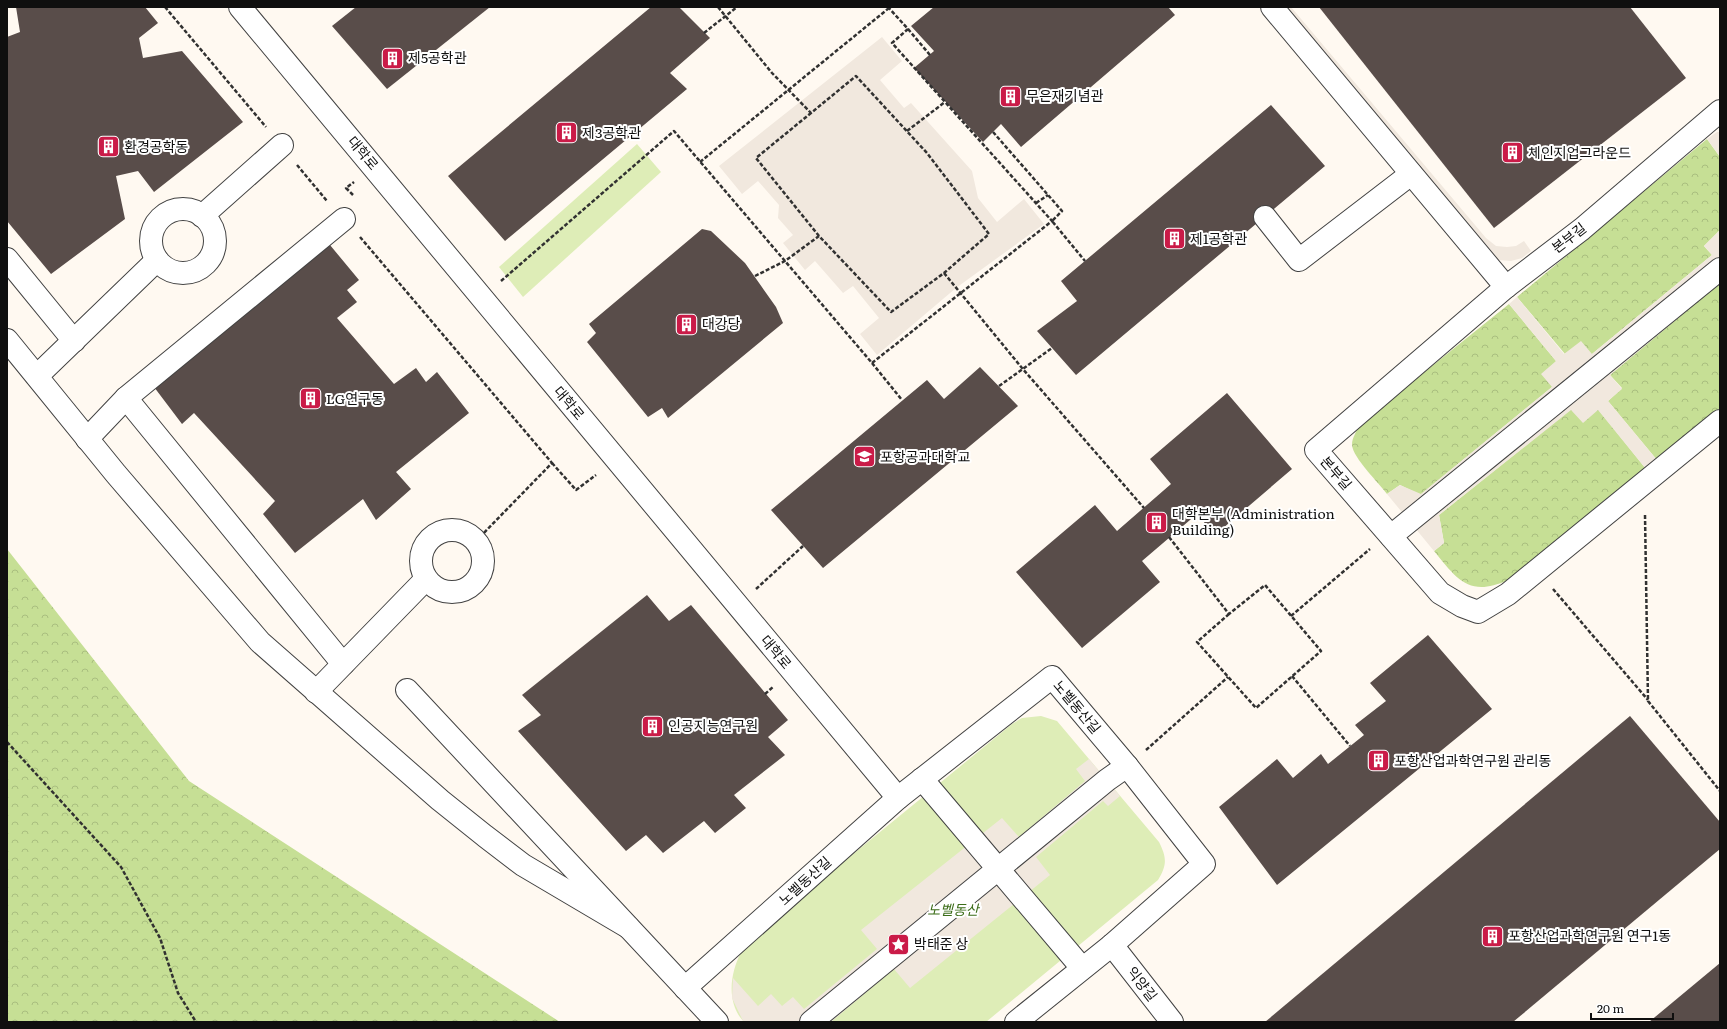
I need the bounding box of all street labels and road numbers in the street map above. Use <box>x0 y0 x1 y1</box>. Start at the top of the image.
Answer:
street label: 대학로 <box>344 131 384 174</box>
street label: 본부길 <box>1547 217 1590 257</box>
street label: 대학로 <box>550 381 590 424</box>
street label: 본부길 <box>1317 451 1357 493</box>
street label: 대학로 <box>757 630 797 673</box>
street label: 노벨동산길 <box>1049 675 1106 737</box>
street label: 노벨동산길 <box>774 851 835 909</box>
street label: 익양길 <box>1123 962 1163 1005</box>

